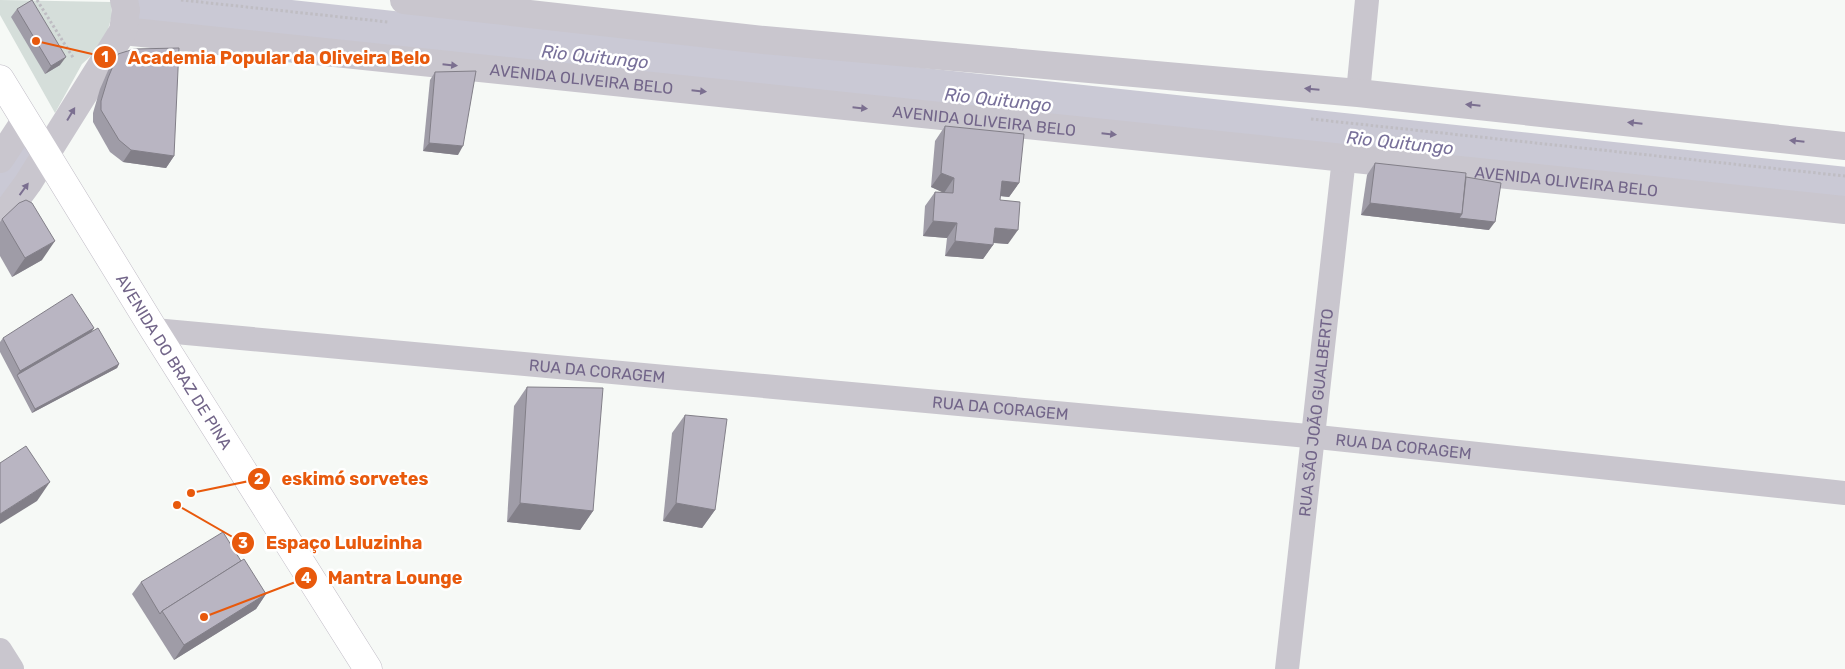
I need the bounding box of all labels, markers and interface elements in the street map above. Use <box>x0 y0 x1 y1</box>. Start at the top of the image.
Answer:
water label: Rio Quitungo <box>540 40 650 74</box>
callout: Academia Popular da Oliveira Belo <box>93 41 441 74</box>
text: Academia Popular da Oliveira Belo <box>128 47 430 69</box>
text: 1 <box>101 48 109 66</box>
street label: AVENIDA OLIVEIRA BELO <box>489 60 674 98</box>
one-way arrow <box>442 61 458 69</box>
water label: Rio Quitungo <box>943 83 1053 117</box>
one-way arrow <box>1304 85 1320 93</box>
one-way arrow <box>691 87 707 95</box>
one-way arrow <box>1465 101 1481 109</box>
street label: AVENIDA OLIVEIRA BELO <box>892 102 1077 140</box>
one-way arrow <box>853 104 869 112</box>
one-way arrow <box>67 107 76 120</box>
one-way arrow <box>1627 119 1643 127</box>
water label: Rio Quitungo <box>1345 126 1455 160</box>
one-way arrow <box>1101 130 1117 138</box>
one-way arrow <box>1788 137 1804 145</box>
street label: AVENIDA OLIVEIRA BELO <box>1474 163 1659 200</box>
one-way arrow <box>19 182 29 196</box>
street label: AVENIDA DO BRAZ DE PINA <box>112 271 236 453</box>
street label: RUA SÃO JOÃO GUALBERTO <box>1295 308 1337 518</box>
street label: RUA DA CORAGEM <box>528 355 666 387</box>
street label: RUA DA CORAGEM <box>931 393 1069 424</box>
street label: RUA DA CORAGEM <box>1335 430 1472 463</box>
callout: eskimó sorvetes <box>246 462 438 495</box>
text: eskimó sorvetes <box>282 468 428 490</box>
text: 2 <box>254 470 264 488</box>
callout: Espaço Luluzinha <box>230 526 432 559</box>
text: Espaço Luluzinha <box>266 532 422 554</box>
text: 3 <box>238 534 248 552</box>
callout: Mantra Lounge <box>293 561 473 594</box>
text: Mantra Lounge <box>328 567 463 589</box>
text: 4 <box>301 569 311 587</box>

